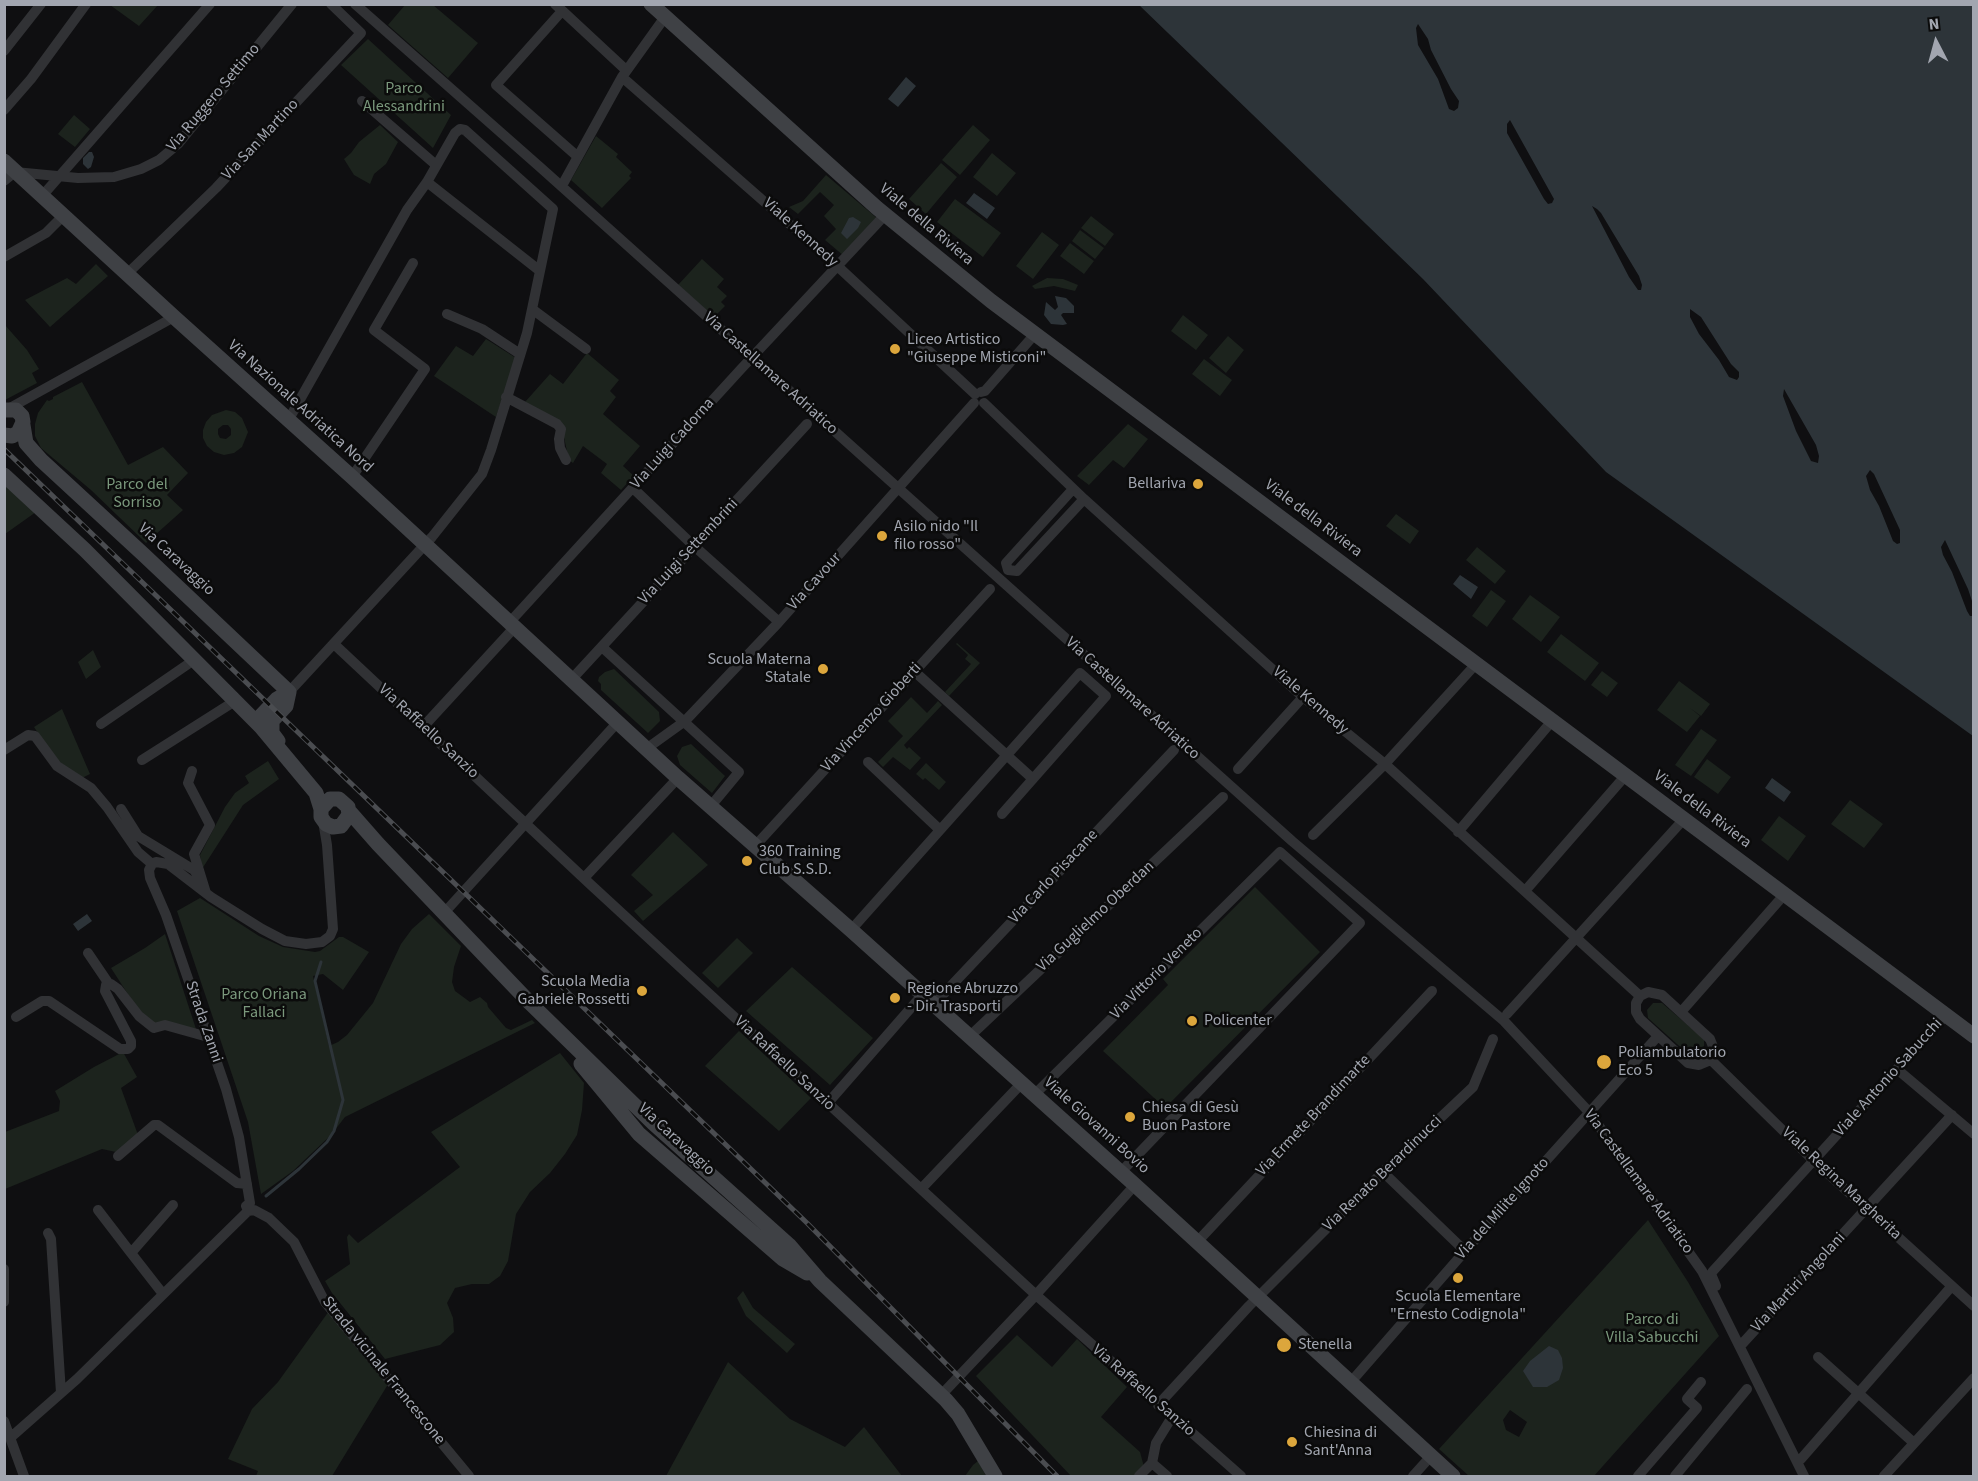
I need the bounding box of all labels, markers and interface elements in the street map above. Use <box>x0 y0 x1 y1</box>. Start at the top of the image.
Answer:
north arrow <box>1906 12 1966 72</box>
text: N <box>1928 13 1941 36</box>
street label: Via Ruggero Settimo <box>163 40 265 156</box>
park label: Parco Alessandrini <box>363 79 445 117</box>
street label: Via San Martino <box>219 95 303 185</box>
street label: Viale della Riviera <box>875 180 977 270</box>
street label: Viale Kennedy <box>759 194 841 272</box>
street label: Via Castellamare Adriatico <box>699 309 841 439</box>
place label: Liceo Artistico "Giuseppe Misticoni" <box>907 330 1046 368</box>
street label: Via Nazionale Adriatica Nord <box>223 337 377 477</box>
marker: Liceo Artistico "Giuseppe Misticoni" <box>888 342 902 356</box>
street label: Via Luigi Cadorna <box>627 394 719 494</box>
place label: Bellariva <box>1128 474 1186 494</box>
park label: Parco del Sorriso <box>106 475 168 513</box>
street label: Viale della Riviera <box>1260 476 1366 562</box>
marker: Bellariva <box>1191 477 1205 491</box>
street label: Via Luigi Settembrini <box>635 495 743 609</box>
place label: Asilo nido "Il filo rosso" <box>894 517 978 555</box>
street label: Via Caravaggio <box>134 520 218 600</box>
marker: Asilo nido "Il filo rosso" <box>875 529 889 543</box>
street label: Via Cavour <box>784 549 846 615</box>
street label: Via Castellamare Adriatico <box>1061 634 1203 764</box>
place label: Scuola Materna Statale <box>707 650 811 688</box>
street label: Via Vincenzo Gioberti <box>818 659 926 777</box>
marker: Scuola Materna Statale <box>816 662 830 676</box>
street label: Viale Kennedy <box>1268 663 1352 739</box>
street label: Via Raffaello Sanzio <box>374 681 482 783</box>
street label: Viale della Riviera <box>1649 767 1755 853</box>
street label: Via Carlo Pisacane <box>1005 826 1103 928</box>
place label: 360 Training Club S.S.D. <box>759 842 841 880</box>
marker: 360 Training Club S.S.D. <box>740 854 754 868</box>
street label: Via Guglielmo Oberdan <box>1033 858 1159 976</box>
street label: Via Vittorio Veneto <box>1107 924 1207 1024</box>
place label: Scuola Media Gabriele Rossetti <box>517 972 630 1010</box>
street label: Strada Zanni <box>180 979 226 1065</box>
place label: Regione Abruzzo - Dir. Trasporti <box>907 979 1018 1017</box>
marker: Scuola Media Gabriele Rossetti <box>635 984 649 998</box>
park label: Parco Oriana Fallaci <box>221 985 307 1023</box>
marker: Regione Abruzzo - Dir. Trasporti <box>888 991 902 1005</box>
place label: Policenter <box>1204 1011 1272 1031</box>
street label: Via Raffaello Sanzio <box>730 1013 838 1115</box>
marker: Policenter <box>1185 1014 1199 1028</box>
street label: Viale Antonio Sabucchi <box>1831 1015 1947 1141</box>
place label: Poliambulatorio Eco 5 <box>1618 1043 1726 1081</box>
street label: Via Ermete Brandimarte <box>1253 1051 1375 1181</box>
marker: Poliambulatorio Eco 5 <box>1595 1053 1613 1071</box>
street label: Viale Giovanni Bovio <box>1039 1073 1153 1179</box>
place label: Chiesa di Gesù Buon Pastore <box>1142 1098 1239 1136</box>
street label: Via Caravaggio <box>634 1100 718 1180</box>
street label: Via Castellamare Adriatico <box>1579 1106 1697 1258</box>
marker: Chiesa di Gesù Buon Pastore <box>1123 1110 1137 1124</box>
street label: Via Renato Berardinucci <box>1319 1112 1447 1236</box>
street label: Viale Regina Margherita <box>1777 1124 1905 1244</box>
street label: Via del Milite Ignoto <box>1452 1154 1554 1264</box>
street label: Via Martiri Angolani <box>1748 1229 1850 1337</box>
marker: Scuola Elementare "Ernesto Codignola" <box>1451 1271 1465 1285</box>
place label: Scuola Elementare "Ernesto Codignola" <box>1390 1287 1526 1325</box>
street label: Strada vicinale Francescone <box>317 1293 449 1449</box>
park label: Parco di Villa Sabucchi <box>1606 1310 1698 1348</box>
place label: Stenella <box>1298 1335 1352 1355</box>
marker: Stenella <box>1275 1336 1293 1354</box>
street label: Via Raffaello Sanzio <box>1088 1341 1198 1441</box>
place label: Chiesina di Sant'Anna <box>1304 1423 1377 1461</box>
marker: Chiesina di Sant'Anna <box>1285 1435 1299 1449</box>

